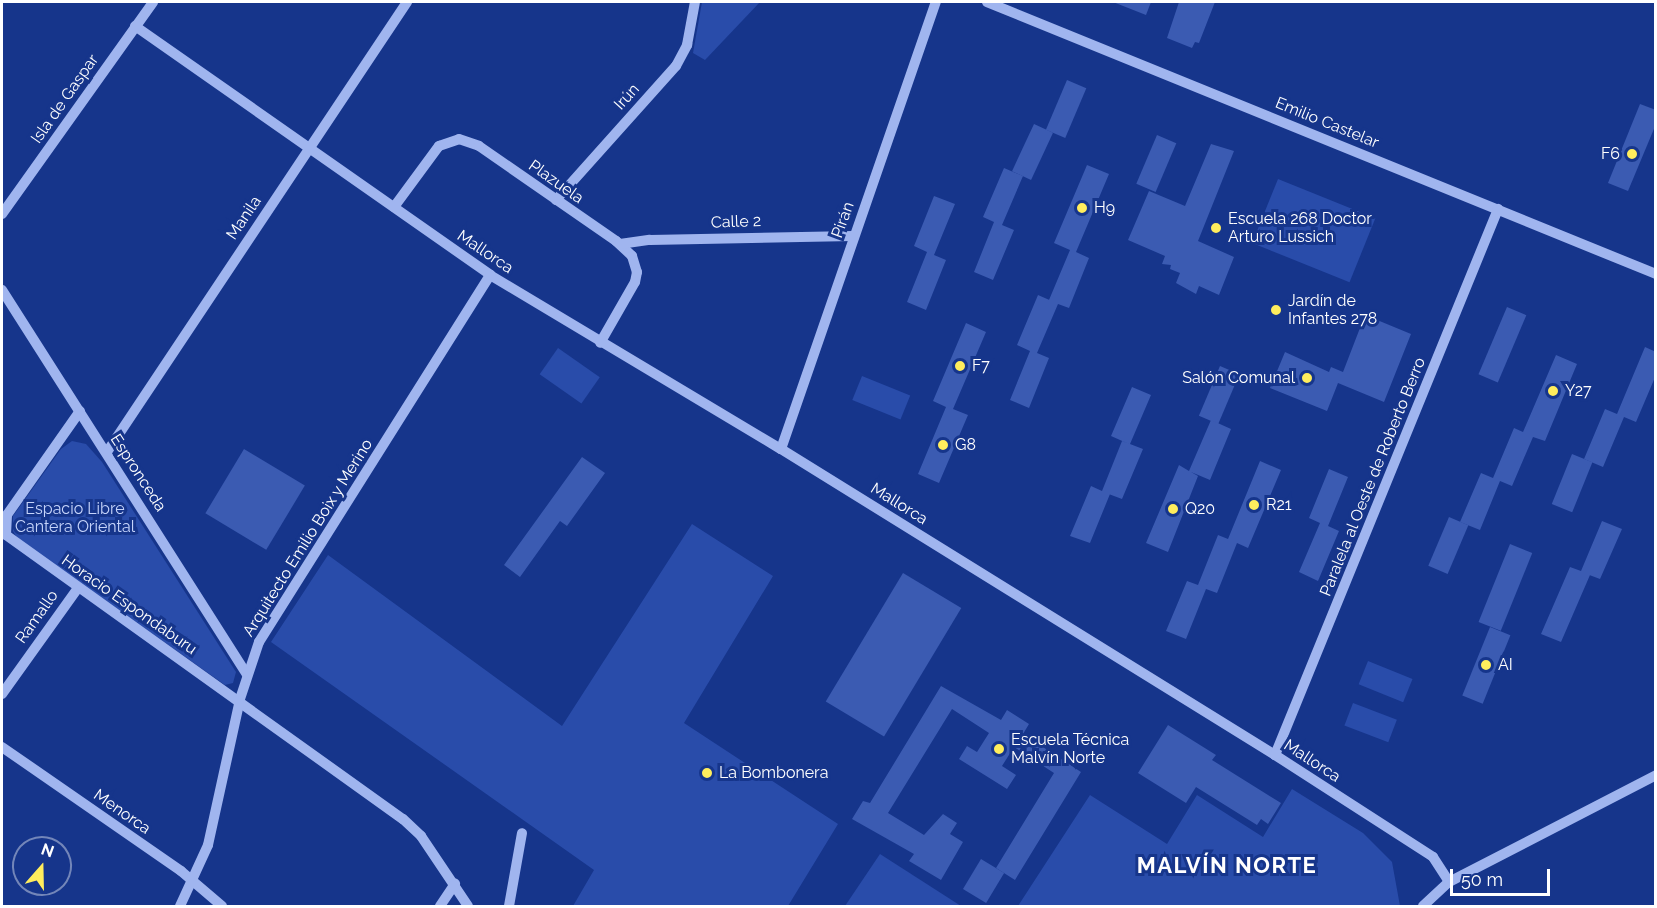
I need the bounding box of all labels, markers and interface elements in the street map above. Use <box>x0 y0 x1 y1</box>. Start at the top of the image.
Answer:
street label: Isla de Gaspar <box>27 51 103 147</box>
street label: Irún <box>610 80 644 114</box>
street label: Emilio Castelar <box>1272 93 1382 153</box>
place label: F6 <box>1601 144 1620 164</box>
marker: F6 <box>1625 147 1639 161</box>
street label: Plazuela <box>525 156 587 208</box>
street label: Manila <box>222 193 266 243</box>
place label: H9 <box>1094 198 1115 218</box>
street label: Pirán <box>828 199 858 241</box>
marker: H9 <box>1075 201 1089 215</box>
place label: Escuela 268 Doctor Arturo Lussich <box>1228 209 1372 247</box>
street label: Calle 2 <box>711 212 761 232</box>
marker: Escuela 268 Doctor Arturo Lussich <box>1209 221 1223 235</box>
street label: Mallorca <box>453 226 517 278</box>
place label: Jardín de Infantes 278 <box>1288 291 1377 329</box>
marker: Jardín de Infantes 278 <box>1269 303 1283 317</box>
street label: Paralela al Oeste de Roberto Berro <box>1316 355 1430 599</box>
place label: F7 <box>972 356 990 376</box>
marker: F7 <box>953 359 967 373</box>
place label: Salón Comunal <box>1182 368 1295 388</box>
marker: Salón Comunal <box>1300 371 1314 385</box>
place label: Y27 <box>1565 381 1592 401</box>
marker: Y27 <box>1546 384 1560 398</box>
street label: Espronceda <box>106 431 170 515</box>
street label: Arquitecto Emilio Boix y Merino <box>239 435 377 641</box>
place label: G8 <box>955 435 976 455</box>
marker: G8 <box>936 438 950 452</box>
street label: Mallorca <box>867 479 931 529</box>
place label: R21 <box>1266 495 1292 515</box>
marker: R21 <box>1247 498 1261 512</box>
park label: Espacio Libre Cantera Oriental <box>15 499 135 537</box>
place label: Q20 <box>1185 499 1215 519</box>
marker: Q20 <box>1166 502 1180 516</box>
street label: Horacio Espondaburu <box>58 551 200 659</box>
street label: Ramallo <box>12 587 62 647</box>
place label: AI <box>1498 655 1513 675</box>
marker: AI <box>1479 658 1493 672</box>
place label: Escuela Técnica Malvín Norte <box>1011 730 1130 768</box>
street label: Mallorca <box>1280 736 1344 786</box>
marker: Escuela Técnica Malvín Norte <box>992 742 1006 756</box>
place label: La Bombonera <box>719 763 828 783</box>
marker: La Bombonera <box>700 766 714 780</box>
street label: Menorca <box>90 785 154 839</box>
north arrow <box>12 836 72 896</box>
text: N <box>39 839 57 862</box>
district label: MALVÍN NORTE <box>1137 853 1317 879</box>
scale bar <box>1453 857 1554 895</box>
text: 50 m <box>1461 869 1503 890</box>

